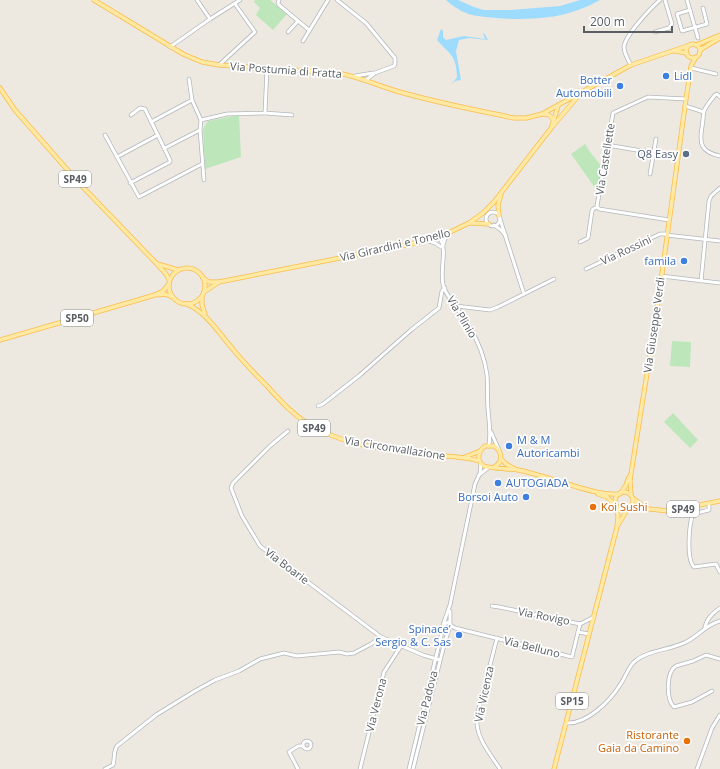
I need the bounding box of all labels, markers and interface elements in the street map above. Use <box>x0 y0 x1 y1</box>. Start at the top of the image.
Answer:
scale bar <box>584 8 672 34</box>
text: 200 m <box>590 13 625 30</box>
street label: Via Postumia di Fratta <box>230 58 342 81</box>
place label: Lidl <box>674 68 692 83</box>
marker: Lidl <box>661 71 671 81</box>
place label: Botter Automobili <box>556 72 612 100</box>
marker: Botter Automobili <box>615 81 625 91</box>
street label: Via Castellette <box>591 122 618 196</box>
place label: Q8 Easy <box>637 146 678 161</box>
marker: Q8 Easy <box>681 149 691 159</box>
road number: SP49 <box>59 171 91 187</box>
street label: Via Girardini e Tonello <box>338 224 452 265</box>
street label: Via Rossini <box>598 231 654 268</box>
place label: famila <box>644 253 676 268</box>
marker: famila <box>679 256 689 266</box>
street label: Via Giuseppe Verdi <box>639 276 668 374</box>
street label: Via Plinio <box>444 293 481 341</box>
road number: SP50 <box>61 310 93 326</box>
road number: SP49 <box>298 420 330 436</box>
street label: Via Circonvallazione <box>344 432 447 463</box>
place label: M & M Autoricambi <box>517 432 580 460</box>
marker: M & M Autoricambi <box>504 441 514 451</box>
place label: AUTOGIADA <box>506 475 569 490</box>
marker: AUTOGIADA <box>493 478 503 488</box>
place label: Borsoi Auto <box>458 489 518 504</box>
marker: Borsoi Auto <box>521 492 531 502</box>
place label: Koi Sushi <box>601 499 648 514</box>
road number: SP49 <box>667 501 699 517</box>
marker: Koi Sushi <box>588 502 598 512</box>
street label: Via Boarie <box>262 544 312 587</box>
street label: Via Rovigo <box>517 603 572 628</box>
place label: Spinace' Sergio & C. Sas <box>375 621 451 649</box>
marker: Spinace' Sergio & C. Sas <box>454 630 464 640</box>
street label: Via Belluno <box>503 632 562 661</box>
street label: Via Vicenza <box>470 664 497 723</box>
street label: Via Padova <box>412 669 441 727</box>
street label: Via Verona <box>362 676 389 733</box>
road number: SP15 <box>556 693 588 709</box>
place label: Ristorante Gaia da Camino <box>598 727 679 755</box>
marker: Ristorante Gaia da Camino <box>682 736 692 746</box>

